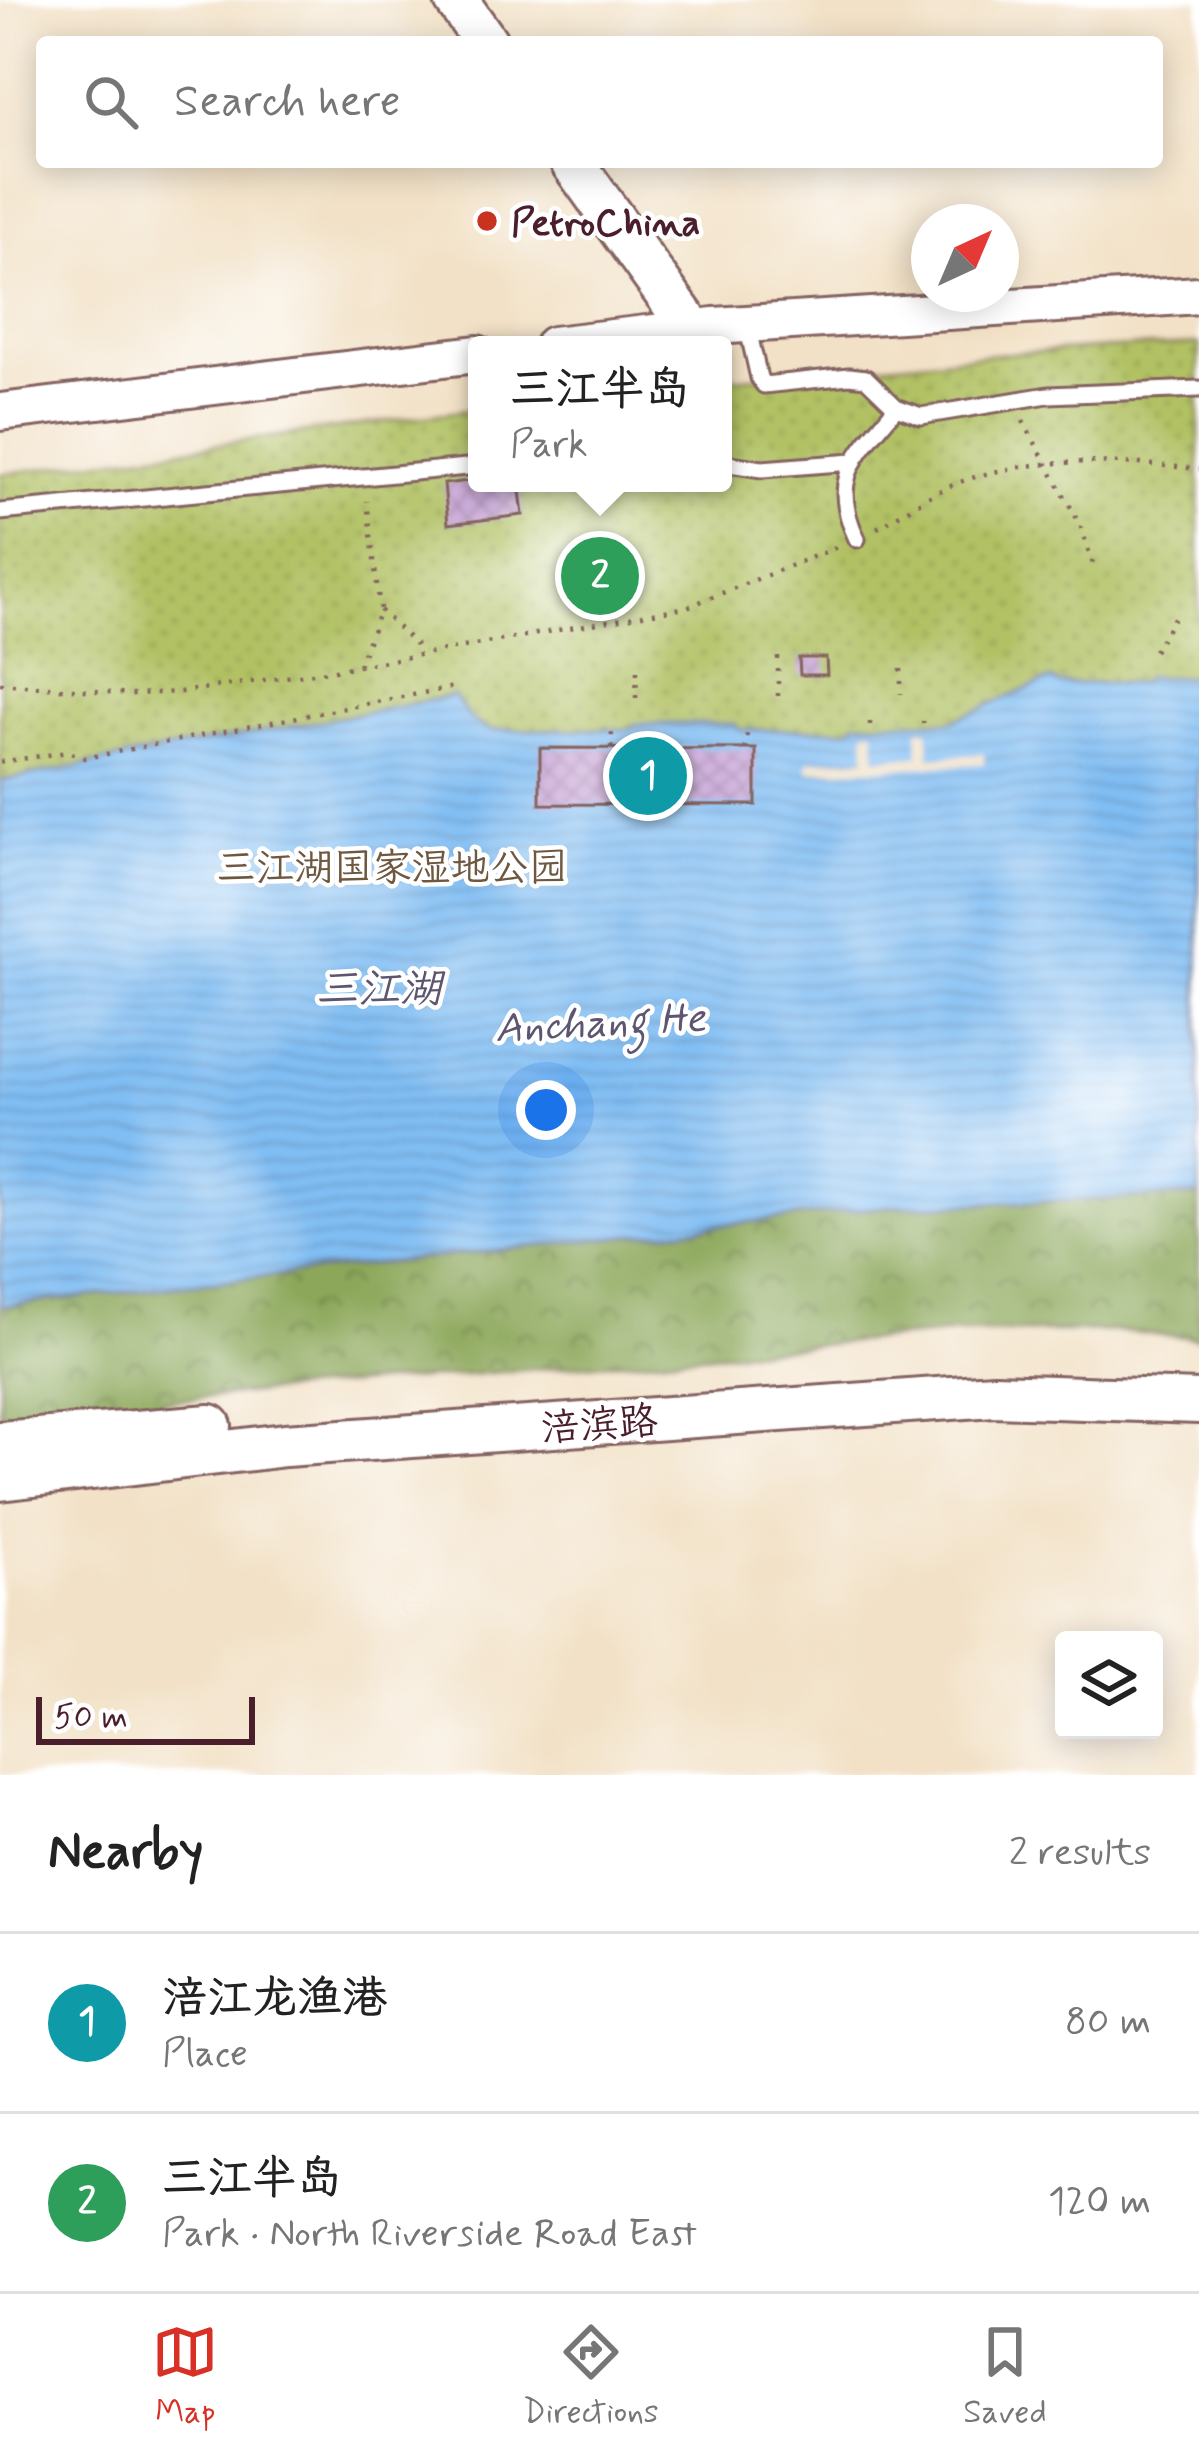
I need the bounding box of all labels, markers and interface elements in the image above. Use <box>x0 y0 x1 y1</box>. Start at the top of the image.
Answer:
search box <box>36 36 1163 168</box>
icon: search <box>78 69 144 135</box>
text: Search here <box>174 73 401 132</box>
place label: PetroChina <box>511 199 700 250</box>
north arrow <box>911 204 1019 312</box>
marker: PetroChina <box>474 208 500 234</box>
popup <box>468 336 732 492</box>
text: 三江半岛 <box>510 361 690 420</box>
text: Park <box>510 420 588 471</box>
pin: 2 <box>561 531 639 621</box>
pin: 1 <box>609 731 687 821</box>
park label: 三江湖国家湿地公园 <box>216 844 568 895</box>
water label: 三江湖 <box>316 963 446 1018</box>
water label: Anchang He <box>493 991 708 1061</box>
your location <box>516 1080 576 1140</box>
street label: 涪滨路 <box>539 1397 659 1456</box>
map controls <box>1055 1631 1163 1739</box>
button: layers <box>1055 1631 1163 1739</box>
scale bar <box>36 1691 255 1744</box>
text: 50 m <box>54 1696 128 1740</box>
text: Nearby <box>48 1820 203 1886</box>
text: 2 results <box>1009 1828 1151 1879</box>
text: 涪江龙渔港 <box>162 1970 387 2029</box>
text: 1 <box>78 1997 96 2048</box>
text: 80 m <box>1065 1997 1151 2048</box>
text: Place <box>162 2029 248 2080</box>
text: 三江半岛 <box>162 2150 342 2209</box>
text: 2 <box>77 2177 97 2228</box>
text: 120 m <box>1048 2177 1151 2228</box>
text: Park · North Riverside Road East <box>162 2209 697 2260</box>
tab: Map <box>152 2319 218 2435</box>
tab: Directions <box>523 2319 659 2435</box>
tab: Saved <box>963 2319 1047 2435</box>

